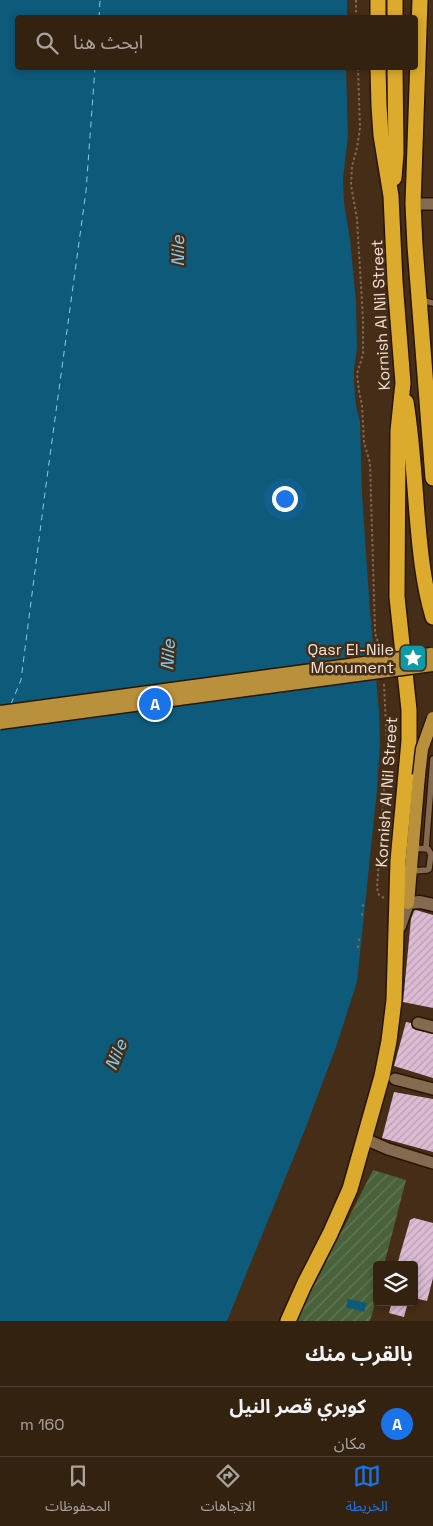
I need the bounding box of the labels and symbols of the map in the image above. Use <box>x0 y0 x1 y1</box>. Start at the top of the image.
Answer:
water label: Nile <box>166 234 189 267</box>
street label: Kornish Al Nil Street <box>366 239 395 391</box>
your location <box>272 486 298 512</box>
water label: Nile <box>155 637 180 671</box>
place label: Qasr El-Nile Monument <box>307 639 394 678</box>
place icon: Qasr El-Nile Monument <box>398 643 428 673</box>
pin: A <box>139 685 171 723</box>
street label: Kornish Al Nil Street <box>371 716 402 868</box>
water label: Nile <box>99 1035 133 1074</box>

